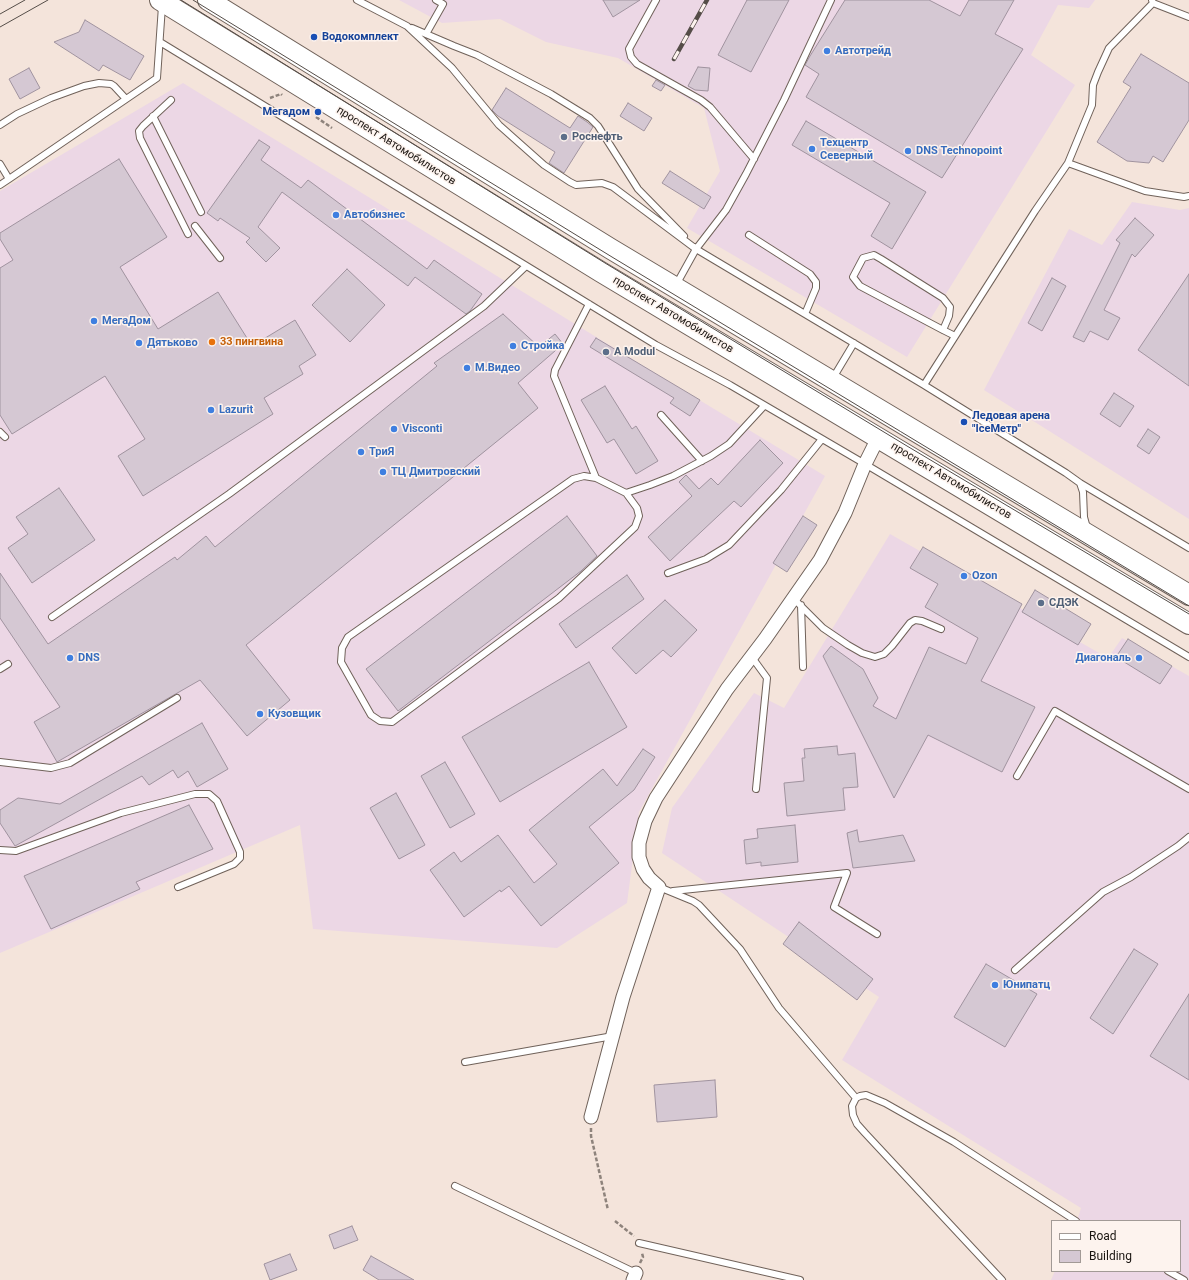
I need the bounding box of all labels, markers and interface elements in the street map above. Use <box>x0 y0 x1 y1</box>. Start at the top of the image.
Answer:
place label: Водокомплект <box>322 30 399 44</box>
marker: Водокомплект <box>309 32 319 42</box>
place label: Автотрейд <box>835 44 891 58</box>
marker: Автотрейд <box>822 46 832 56</box>
street label: проспект Автомобилистов <box>334 104 458 188</box>
place label: Мегадом <box>262 105 310 119</box>
marker: Мегадом <box>313 107 323 117</box>
place label: Роснефть <box>572 130 623 144</box>
marker: Роснефть <box>559 132 569 142</box>
place label: Техцентр Северный <box>820 136 873 162</box>
marker: Техцентр Северный <box>807 144 817 154</box>
place label: DNS Technopoint <box>916 144 1002 158</box>
marker: DNS Technopoint <box>903 146 913 156</box>
place label: Автобизнес <box>344 208 405 222</box>
marker: Автобизнес <box>331 210 341 220</box>
street label: проспект Автомобилистов <box>610 274 736 356</box>
place label: МегаДом <box>102 314 151 328</box>
marker: МегаДом <box>89 316 99 326</box>
place label: 33 пингвина <box>220 335 283 349</box>
place label: Дятьково <box>147 336 198 350</box>
marker: 33 пингвина <box>207 337 217 347</box>
marker: Дятьково <box>134 338 144 348</box>
place label: Стройка <box>521 339 565 353</box>
marker: Стройка <box>508 341 518 351</box>
place label: A Modul <box>614 345 655 359</box>
marker: A Modul <box>601 347 611 357</box>
place label: М.Видео <box>475 361 520 375</box>
marker: М.Видео <box>462 363 472 373</box>
place label: Lazurit <box>219 403 253 417</box>
marker: Lazurit <box>206 405 216 415</box>
place label: Ледовая арена "IceМетр" <box>972 409 1050 435</box>
marker: Ледовая арена "IceМетр" <box>959 417 969 427</box>
place label: Visconti <box>402 422 442 436</box>
marker: Visconti <box>389 424 399 434</box>
street label: проспект Автомобилистов <box>888 440 1014 522</box>
place label: ТриЯ <box>369 445 394 459</box>
marker: ТриЯ <box>356 447 366 457</box>
place label: ТЦ Дмитровский <box>391 465 480 479</box>
marker: ТЦ Дмитровский <box>378 467 388 477</box>
place label: Ozon <box>972 569 997 583</box>
marker: Ozon <box>959 571 969 581</box>
place label: СДЭК <box>1049 596 1079 610</box>
marker: СДЭК <box>1036 598 1046 608</box>
place label: DNS <box>78 651 100 665</box>
place label: Диагональ <box>1075 651 1131 665</box>
marker: DNS <box>65 653 75 663</box>
marker: Диагональ <box>1134 653 1144 663</box>
place label: Кузовщик <box>268 707 321 721</box>
marker: Кузовщик <box>255 709 265 719</box>
place label: Юнипатц <box>1003 978 1050 992</box>
marker: Юнипатц <box>990 980 1000 990</box>
legend <box>1051 1220 1181 1272</box>
text: Road <box>1089 1229 1117 1243</box>
text: Building <box>1089 1249 1132 1263</box>

